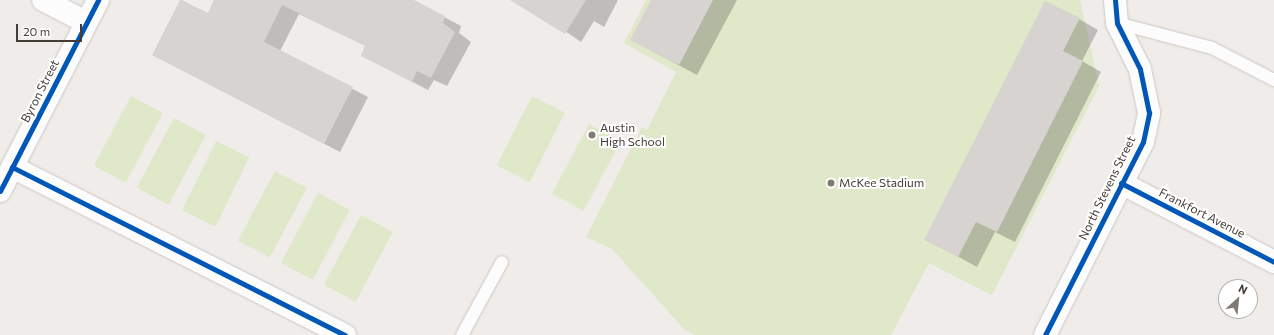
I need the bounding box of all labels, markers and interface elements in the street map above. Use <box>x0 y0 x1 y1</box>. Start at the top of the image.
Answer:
scale bar <box>18 16 84 42</box>
text: 20 m <box>23 24 50 38</box>
street label: Byron Street <box>18 57 62 125</box>
place label: Austin High School <box>600 121 665 149</box>
marker: Austin High School <box>587 130 597 140</box>
street label: North Stevens Street <box>1076 134 1138 242</box>
place label: McKee Stadium <box>839 176 924 190</box>
marker: McKee Stadium <box>826 178 836 188</box>
street label: Frankfort Avenue <box>1157 185 1247 241</box>
north arrow <box>1218 279 1258 319</box>
text: N <box>1237 281 1250 296</box>

